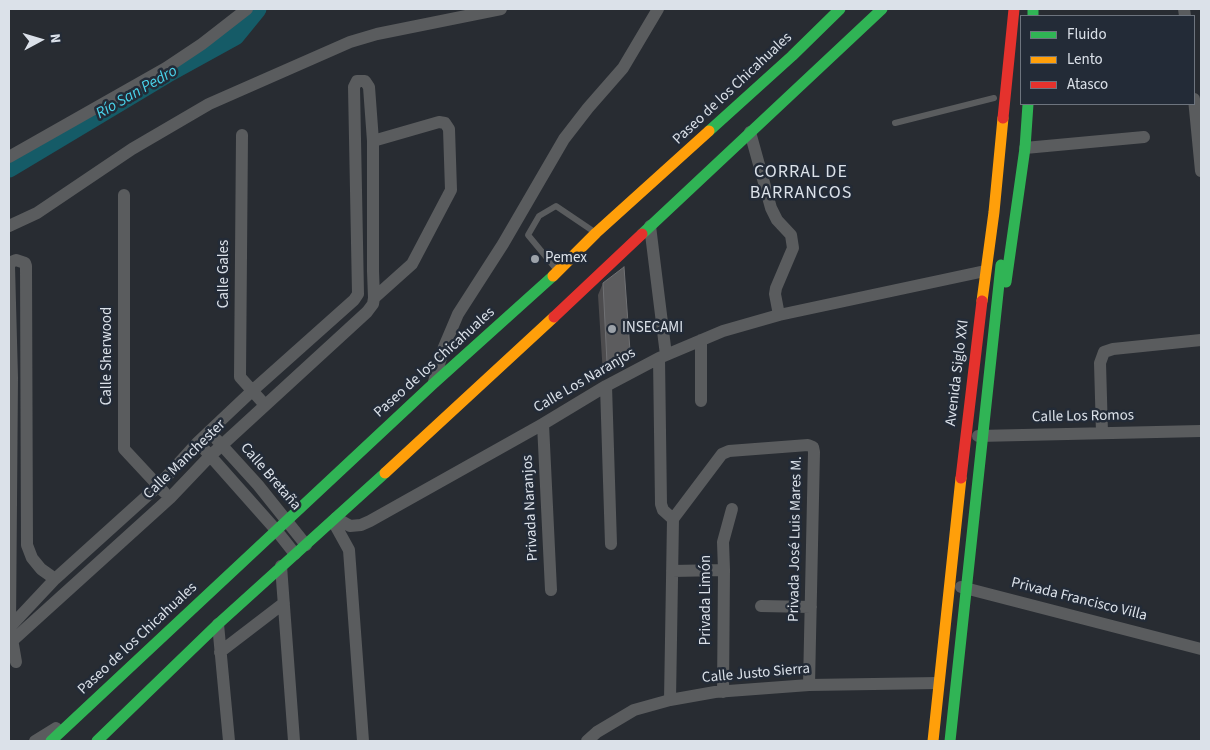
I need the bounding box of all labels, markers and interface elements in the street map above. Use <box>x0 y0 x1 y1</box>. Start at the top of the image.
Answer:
north arrow <box>15 15 65 65</box>
legend <box>1020 15 1195 105</box>
text: Fluido <box>1067 24 1107 45</box>
street label: Paseo de los Chicahuales <box>670 29 796 149</box>
text: N <box>44 33 65 44</box>
text: Lento <box>1067 49 1103 70</box>
water label: Río San Pedro <box>93 62 181 124</box>
text: Atasco <box>1067 74 1108 95</box>
district label: CORRAL DE BARRANCOS <box>749 162 853 204</box>
street label: Calle Gales <box>216 240 234 308</box>
place label: Pemex <box>545 250 587 268</box>
marker: Pemex <box>529 253 541 265</box>
street label: Paseo de los Chicahuales <box>371 304 499 422</box>
street label: Calle Sherwood <box>99 307 117 405</box>
street label: Avenida Siglo XXI <box>943 319 973 427</box>
place label: INSECAMI <box>622 320 683 338</box>
marker: INSECAMI <box>606 323 618 335</box>
street label: Calle Los Naranjos <box>531 345 639 417</box>
street label: Calle Los Romos <box>1032 407 1134 427</box>
street label: Calle Manchester <box>140 416 230 504</box>
street label: Calle Bretaña <box>236 440 304 514</box>
street label: Privada Naranjos <box>519 454 543 562</box>
street label: Privada José Luis Mares M. <box>786 456 806 622</box>
street label: Privada Limón <box>698 555 716 645</box>
street label: Privada Francisco Villa <box>1009 574 1149 626</box>
street label: Paseo de los Chicahuales <box>75 579 201 699</box>
street label: Calle Justo Sierra <box>701 660 811 688</box>

